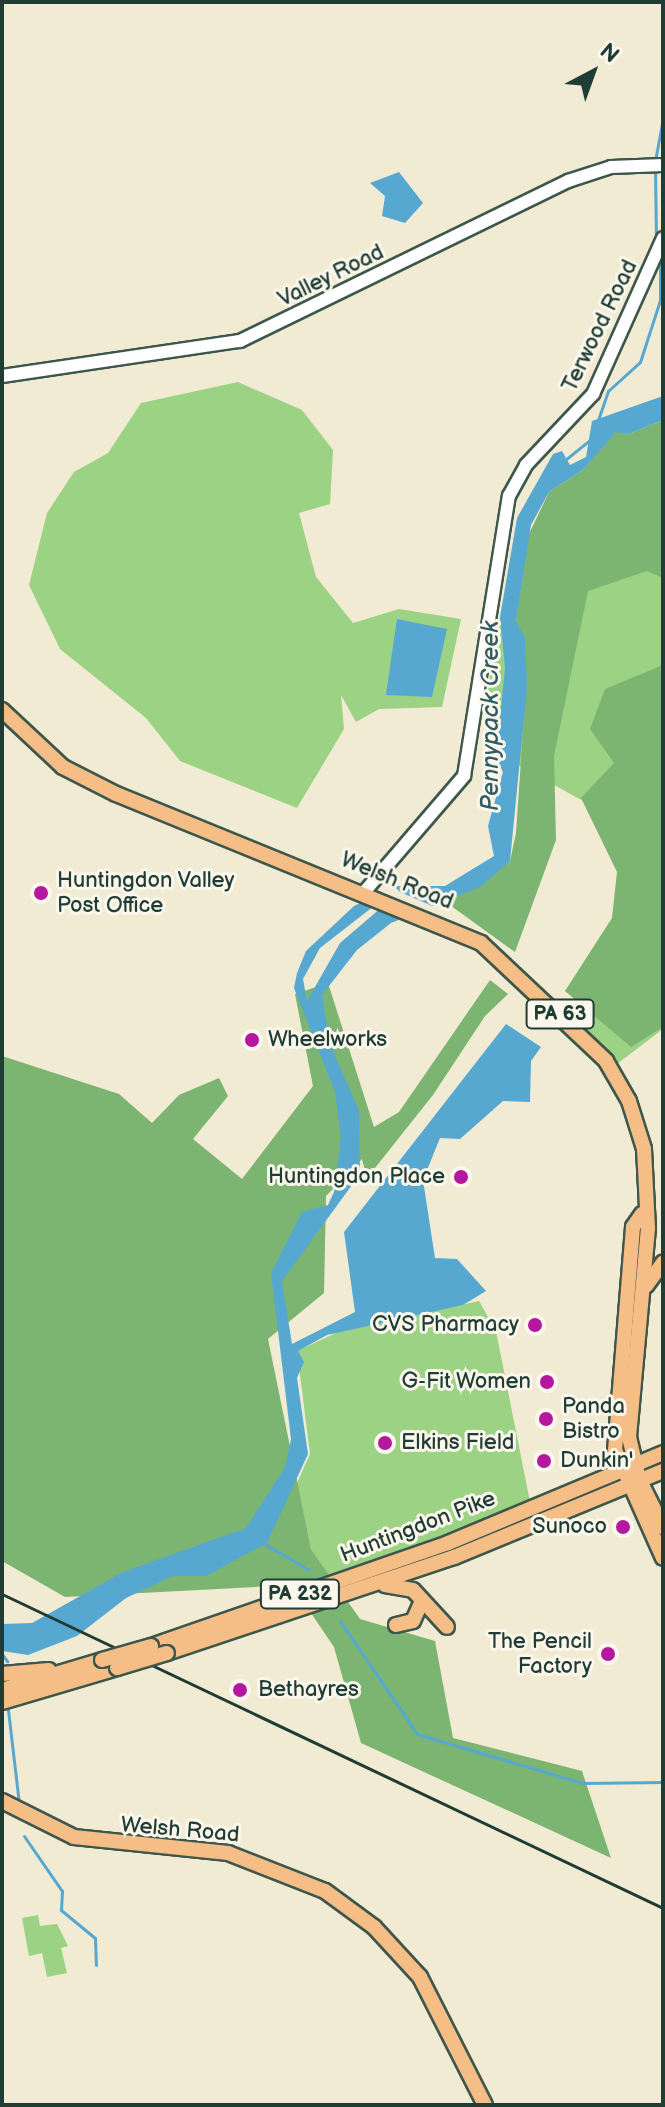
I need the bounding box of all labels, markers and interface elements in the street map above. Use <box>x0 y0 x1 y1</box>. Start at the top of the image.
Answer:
north arrow <box>553 32 633 112</box>
text: N <box>594 38 624 69</box>
street label: Valley Road <box>273 239 389 313</box>
street label: Terwood Road <box>557 256 643 396</box>
water label: Pennypack Creek <box>477 621 505 811</box>
street label: Welsh Road <box>337 846 457 916</box>
place label: Huntingdon Valley Post Office <box>57 867 235 918</box>
marker: Huntingdon Valley Post Office <box>32 884 50 902</box>
road number: PA 63 <box>524 998 596 1030</box>
place label: Wheelworks <box>268 1027 387 1053</box>
marker: Wheelworks <box>243 1031 261 1049</box>
place label: Huntingdon Place <box>268 1164 445 1190</box>
marker: Huntingdon Place <box>452 1168 470 1186</box>
place label: CVS Pharmacy <box>372 1312 519 1338</box>
marker: CVS Pharmacy <box>526 1316 544 1334</box>
place label: G-Fit Women <box>401 1369 531 1395</box>
marker: G-Fit Women <box>538 1373 556 1391</box>
place label: Panda Bistro <box>562 1393 625 1444</box>
marker: Panda Bistro <box>537 1410 555 1428</box>
place label: Elkins Field <box>401 1430 514 1456</box>
marker: Elkins Field <box>376 1434 394 1452</box>
place label: Dunkin' <box>560 1448 634 1474</box>
marker: Dunkin' <box>535 1452 553 1470</box>
street label: Huntingdon Pike <box>337 1485 499 1569</box>
place label: Sunoco <box>532 1514 607 1540</box>
marker: Sunoco <box>614 1518 632 1536</box>
road number: PA 232 <box>258 1578 342 1610</box>
place label: The Pencil Factory <box>488 1628 592 1680</box>
marker: The Pencil Factory <box>599 1645 617 1663</box>
place label: Bethayres <box>258 1677 359 1703</box>
marker: Bethayres <box>229 1679 251 1701</box>
street label: Welsh Road <box>120 1812 240 1848</box>

